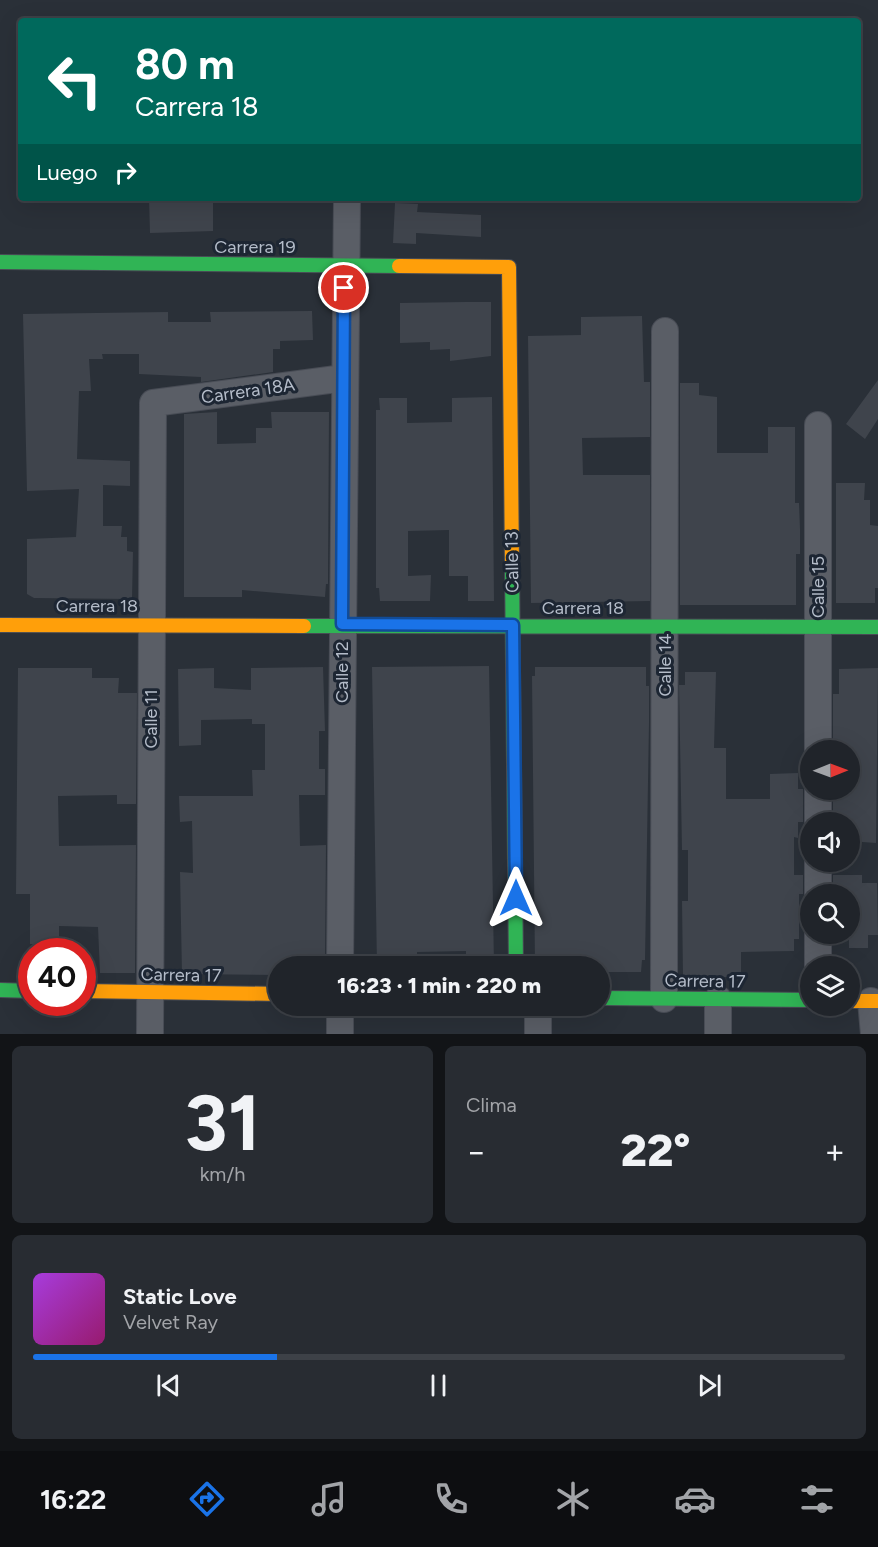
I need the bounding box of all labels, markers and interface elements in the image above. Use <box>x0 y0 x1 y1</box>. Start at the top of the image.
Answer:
text: 80 m <box>135 39 235 90</box>
icon: left <box>36 42 114 120</box>
text: Carrera 18 <box>135 90 259 123</box>
icon: right <box>109 156 142 189</box>
text: Luego <box>36 159 97 186</box>
street label: Carrera 19 <box>214 236 296 258</box>
pin <box>318 262 369 313</box>
icon: arrive <box>327 271 360 304</box>
street label: Carrera 18A <box>200 374 296 408</box>
street label: Calle 13 <box>500 531 524 593</box>
street label: Calle 15 <box>807 556 829 618</box>
street label: Carrera 18 <box>56 595 138 617</box>
street label: Carrera 18 <box>542 597 624 619</box>
street label: Calle 14 <box>654 634 676 696</box>
street label: Calle 12 <box>331 641 353 703</box>
street label: Calle 11 <box>140 689 162 749</box>
north arrow <box>800 740 860 800</box>
map controls <box>800 740 860 1016</box>
button: sound <box>800 812 860 872</box>
position arrow <box>484 866 548 930</box>
button: search <box>800 884 860 944</box>
speed limit sign: 40 <box>18 938 96 1016</box>
button: layers <box>800 956 860 1016</box>
street label: Carrera 17 <box>140 963 222 987</box>
street label: Carrera 17 <box>664 969 746 993</box>
text: 16:23 · 1 min · 220 m <box>337 972 541 999</box>
text: 31 <box>184 1076 261 1170</box>
text: Clima <box>466 1093 517 1117</box>
text: 22° <box>620 1123 691 1177</box>
text: − <box>466 1132 487 1171</box>
text: + <box>824 1132 845 1171</box>
text: km/h <box>200 1162 245 1186</box>
text: Static Love <box>123 1283 237 1310</box>
text: Velvet Ray <box>123 1310 218 1334</box>
icon: previous <box>152 1369 185 1402</box>
icon: pause <box>422 1369 455 1402</box>
icon: next <box>693 1369 726 1402</box>
icon: directions <box>186 1478 228 1520</box>
icon: music <box>308 1478 350 1520</box>
icon: phone <box>430 1478 472 1520</box>
icon: climate <box>552 1478 594 1520</box>
icon: car <box>674 1478 716 1520</box>
icon: filters <box>796 1478 838 1520</box>
text: 16:22 <box>40 1483 106 1516</box>

